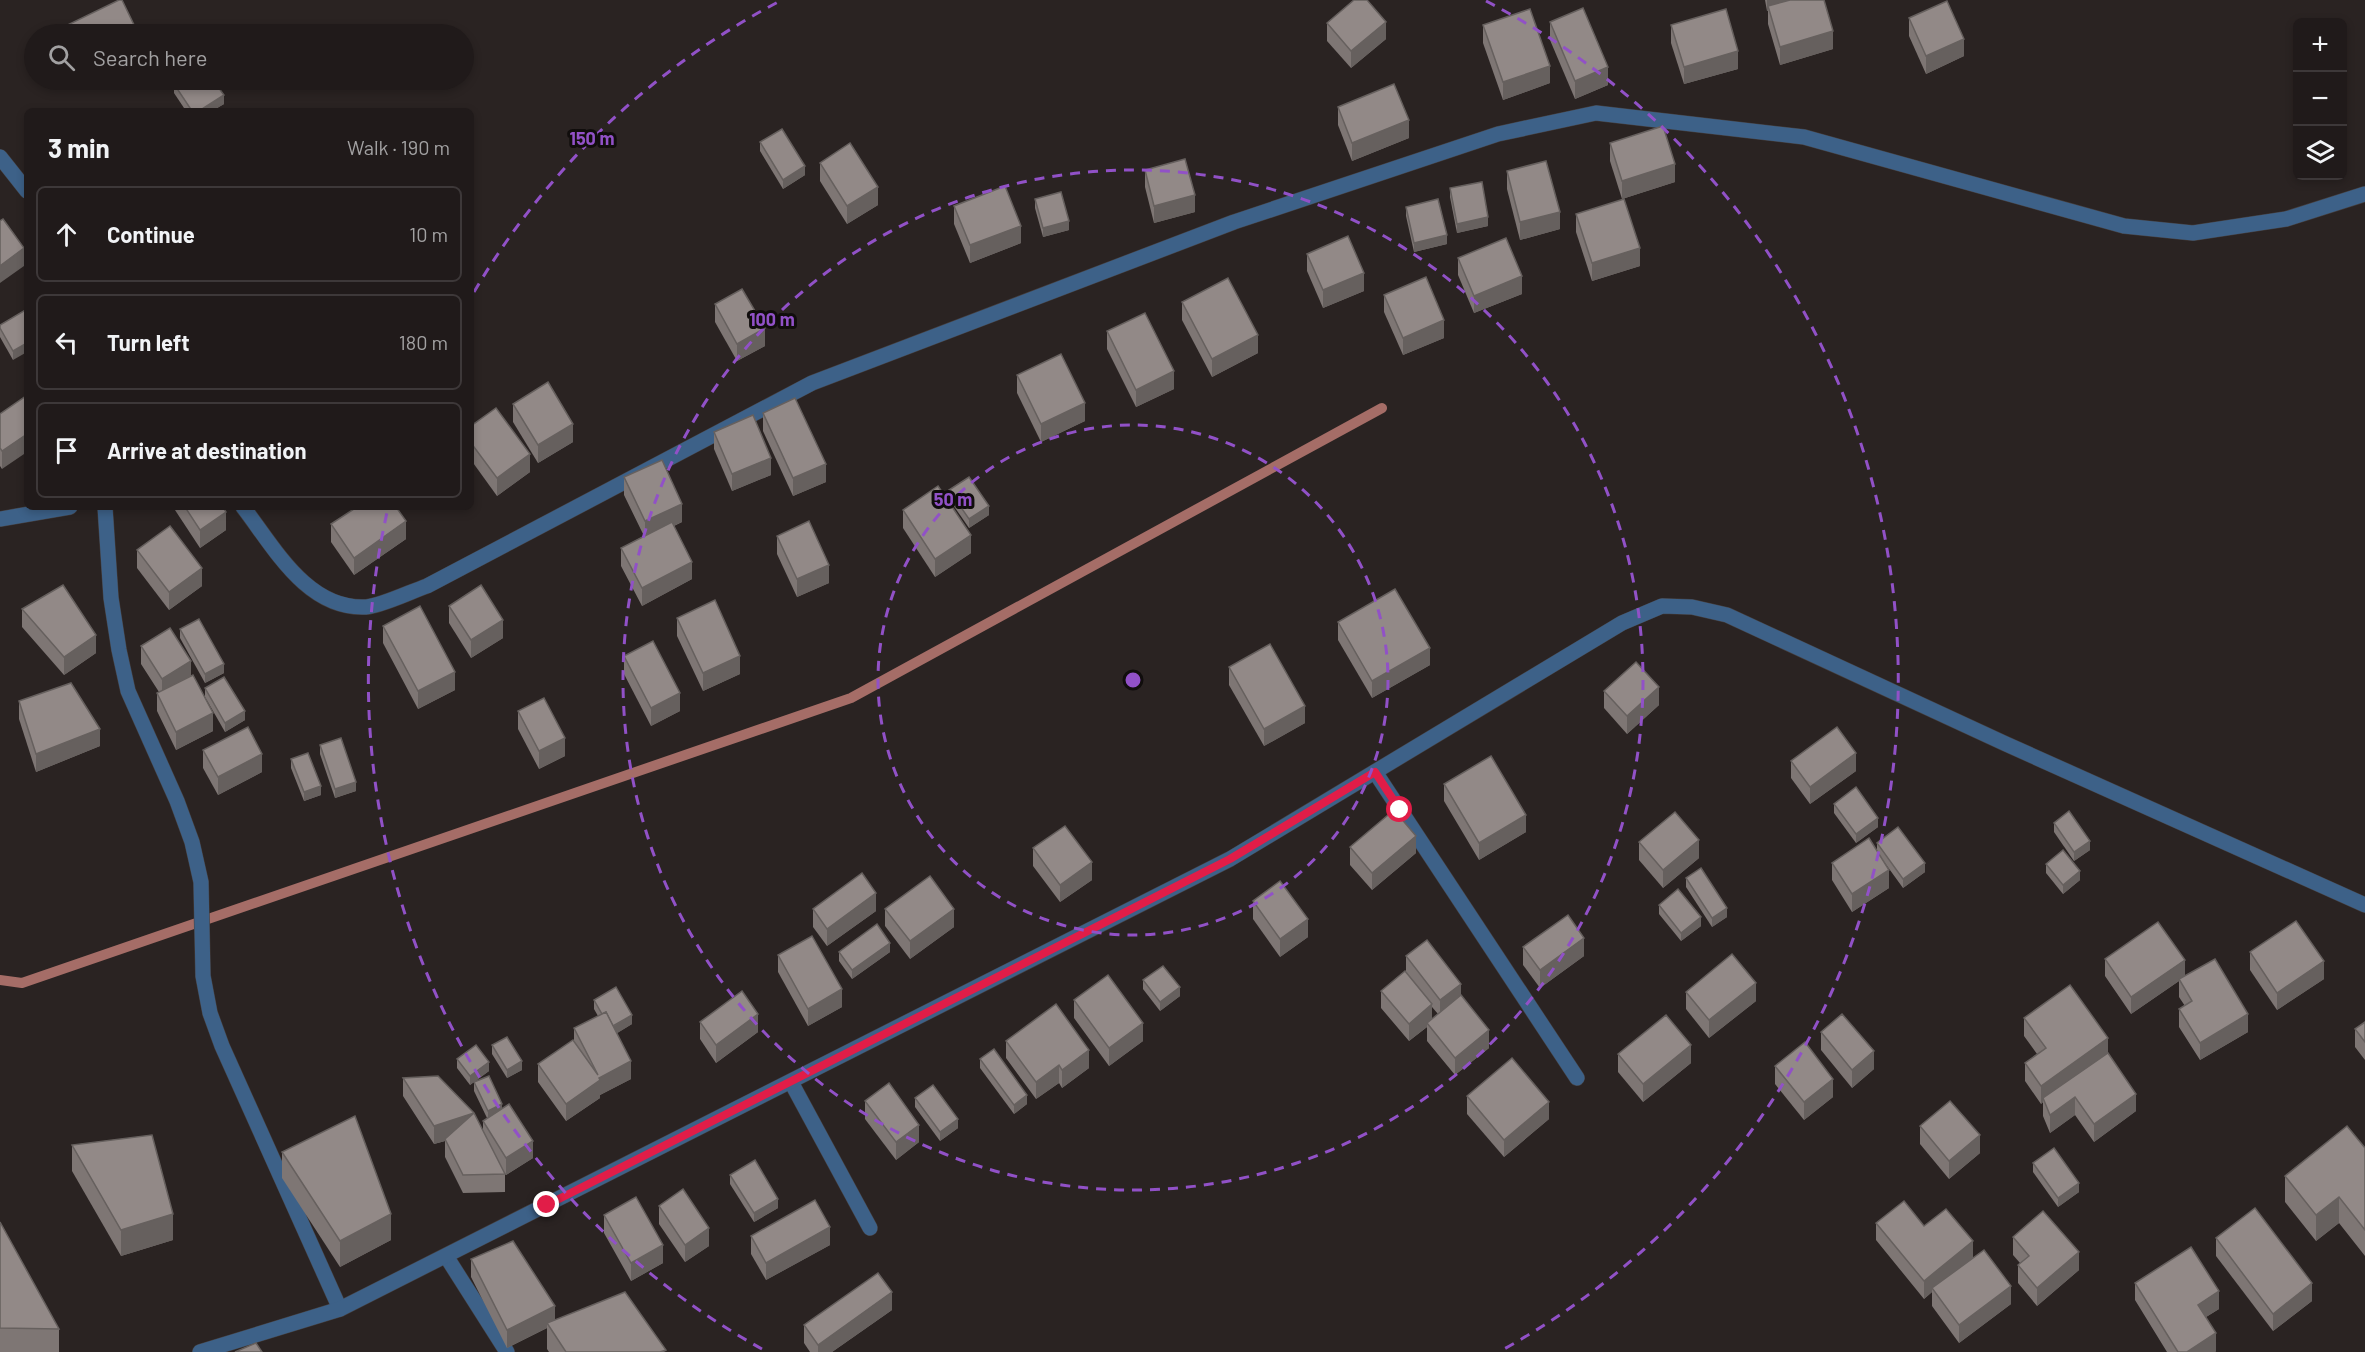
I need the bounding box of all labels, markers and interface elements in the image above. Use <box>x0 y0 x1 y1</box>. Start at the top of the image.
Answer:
map controls <box>2293 18 2347 180</box>
button: + <box>2293 18 2347 72</box>
search box <box>24 24 474 90</box>
icon: search <box>45 41 78 74</box>
text: Search here <box>93 44 207 70</box>
button: − <box>2293 72 2347 126</box>
button: layers <box>2293 126 2347 180</box>
text: 150 m <box>570 127 614 149</box>
text: 3 min <box>48 132 110 163</box>
text: Walk · 190 m <box>347 135 450 159</box>
icon: ahead <box>50 218 83 251</box>
text: Continue <box>107 221 195 247</box>
text: 10 m <box>409 222 448 246</box>
text: 100 m <box>749 308 795 330</box>
icon: left <box>50 326 83 359</box>
text: Turn left <box>107 329 190 355</box>
text: 180 m <box>399 330 448 354</box>
icon: arrive <box>50 434 83 467</box>
text: Arrive at destination <box>107 437 306 463</box>
text: 50 m <box>934 488 972 510</box>
centre of rings <box>1123 670 1143 690</box>
route start <box>1386 796 1412 822</box>
route end <box>533 1191 559 1217</box>

